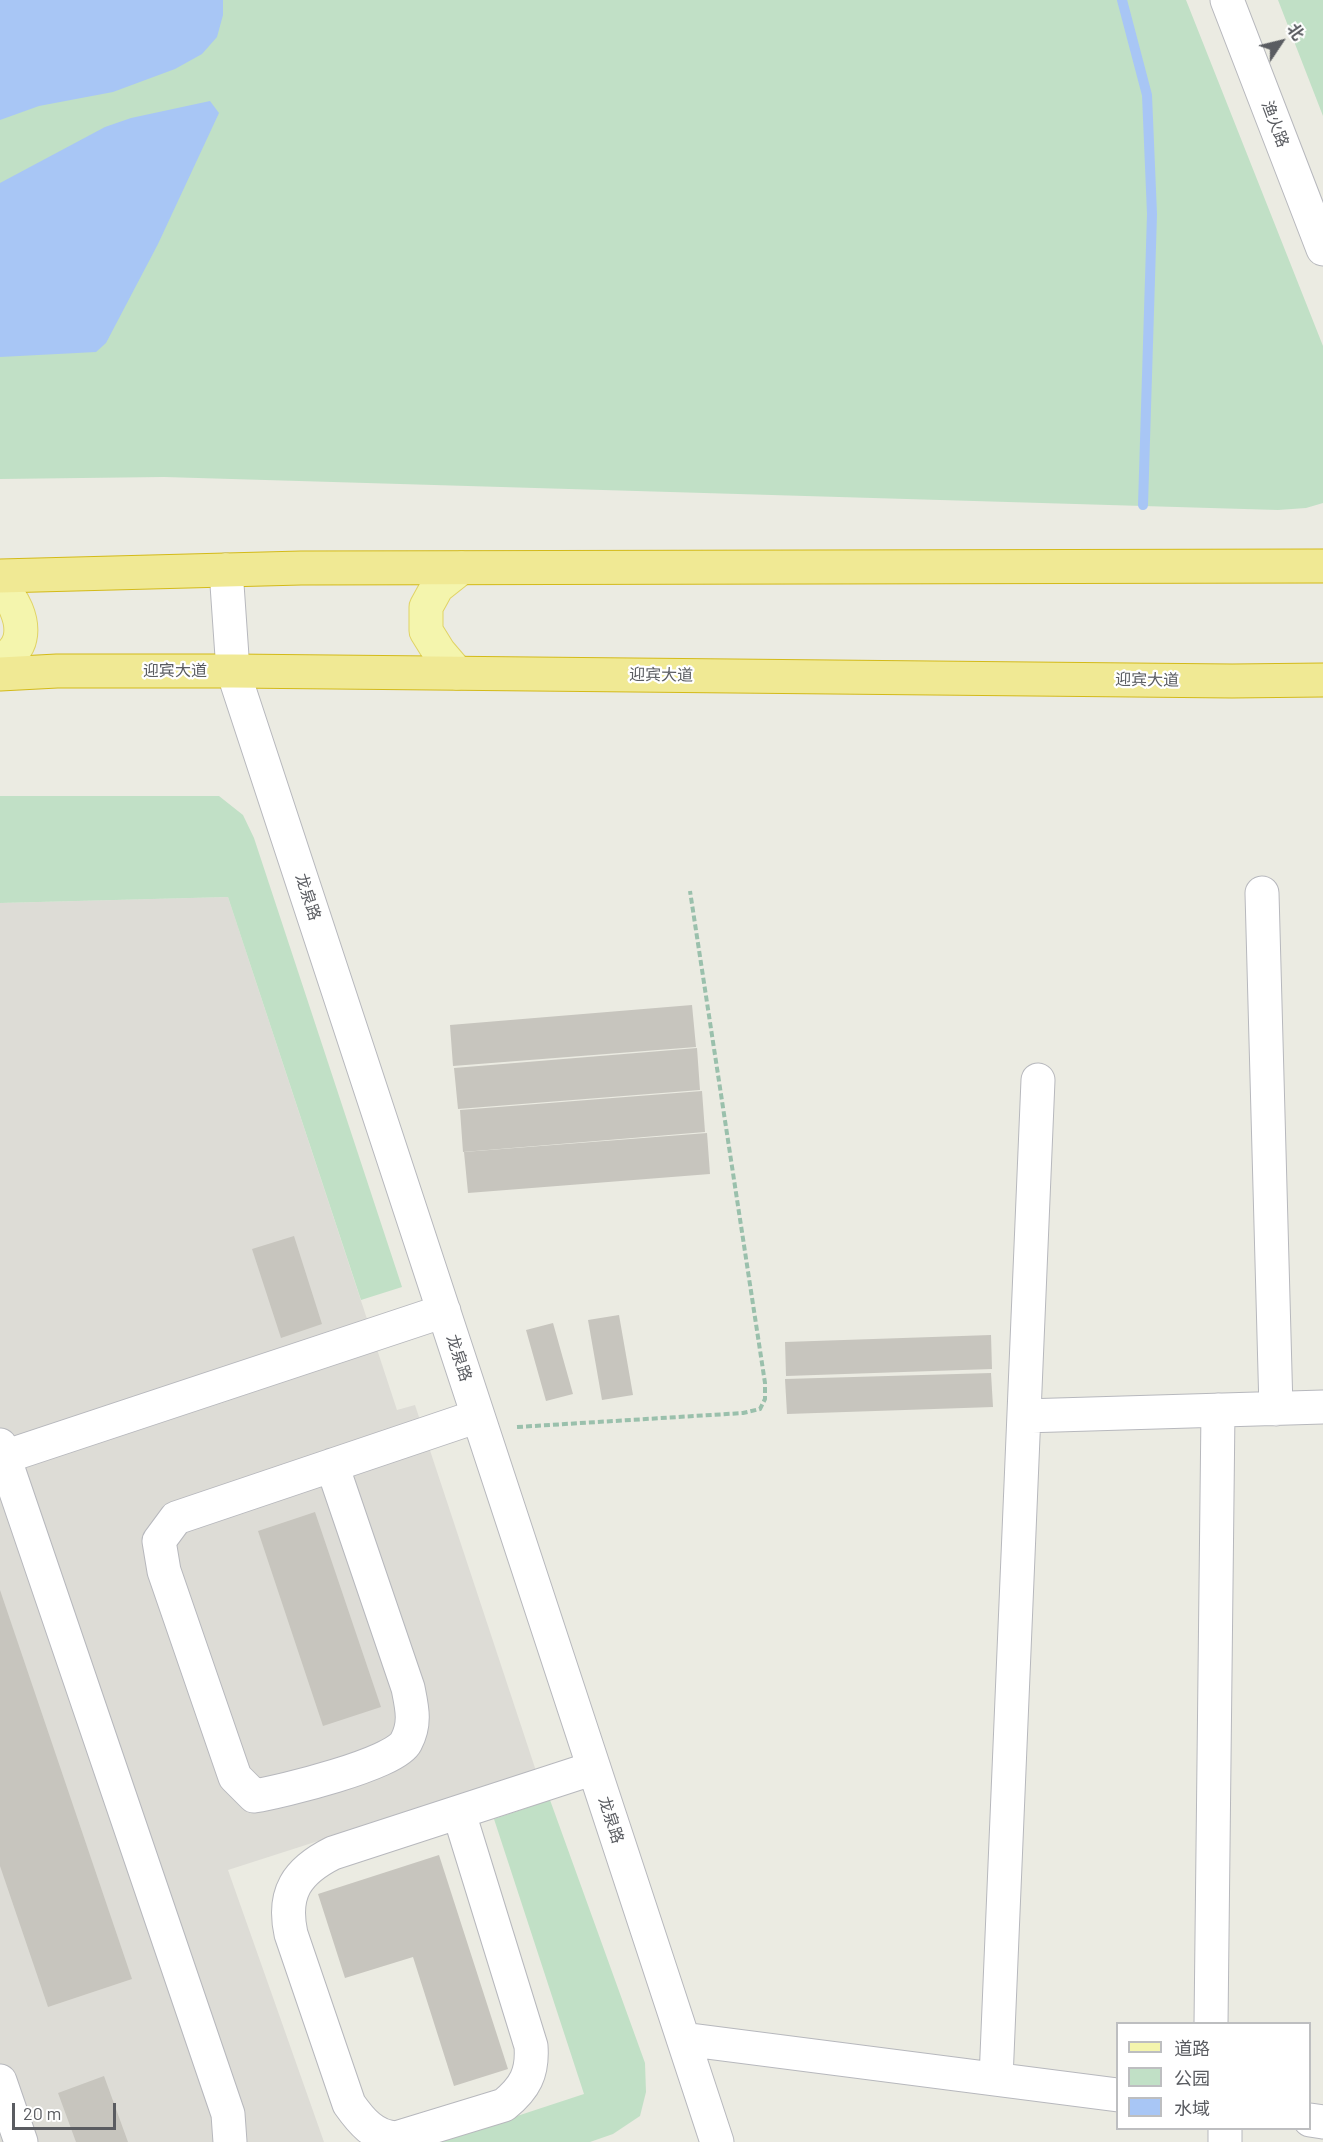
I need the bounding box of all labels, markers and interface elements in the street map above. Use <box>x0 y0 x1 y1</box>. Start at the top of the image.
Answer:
north arrow <box>1251 12 1311 72</box>
text: 北 <box>1284 19 1309 43</box>
street label: 渔火路 <box>1257 98 1293 150</box>
street label: 迎宾大道 <box>143 661 207 681</box>
street label: 迎宾大道 <box>629 665 693 685</box>
street label: 迎宾大道 <box>1115 670 1179 690</box>
street label: 龙泉路 <box>291 871 325 923</box>
street label: 龙泉路 <box>442 1332 476 1384</box>
street label: 龙泉路 <box>594 1794 628 1846</box>
legend <box>1116 2022 1311 2130</box>
text: 道路 <box>1174 2037 1210 2059</box>
text: 公园 <box>1174 2067 1210 2089</box>
scale bar <box>15 2091 118 2129</box>
text: 水域 <box>1174 2097 1210 2119</box>
text: 20 m <box>23 2102 61 2124</box>

